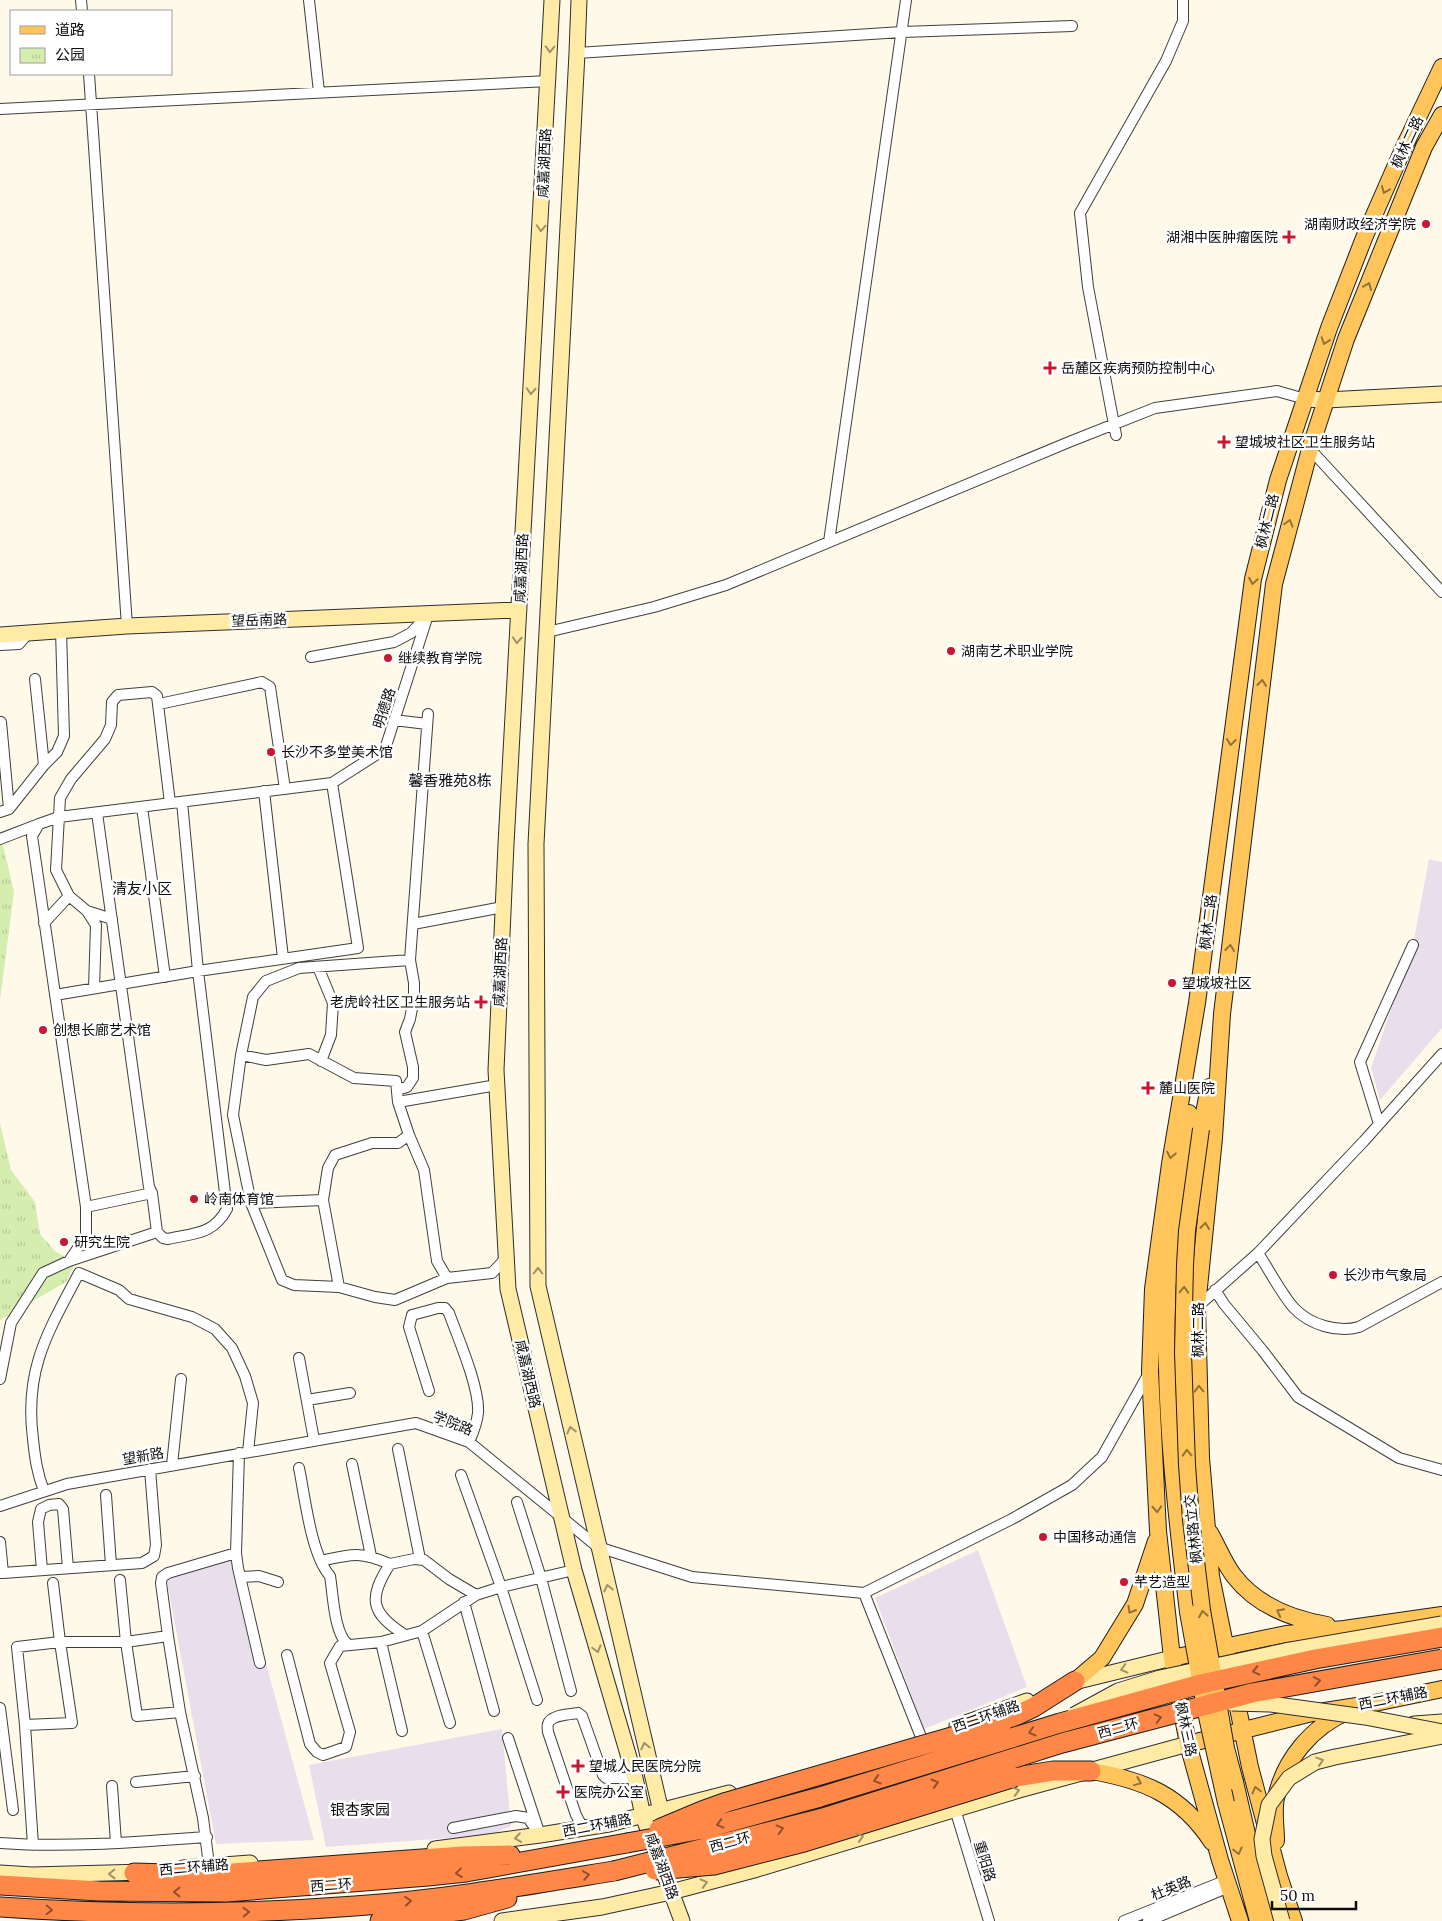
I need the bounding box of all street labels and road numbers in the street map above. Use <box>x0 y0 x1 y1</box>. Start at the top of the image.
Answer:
street label: 枫林二路 <box>1387 113 1427 171</box>
street label: 咸嘉湖西路 <box>533 128 555 198</box>
street label: 枫林二路 <box>1251 492 1283 550</box>
street label: 咸嘉湖西路 <box>510 533 532 603</box>
street label: 望岳南路 <box>231 610 287 630</box>
street label: 明德路 <box>369 685 399 731</box>
street label: 枫林二路 <box>1196 893 1220 951</box>
street label: 咸嘉湖西路 <box>489 937 511 1007</box>
street label: 枫林二路 <box>1189 1302 1207 1358</box>
street label: 咸嘉湖西路 <box>511 1338 545 1410</box>
street label: 学院路 <box>430 1407 476 1439</box>
street label: 望新路 <box>121 1443 165 1469</box>
street label: 枫林路立交 <box>1180 1493 1206 1565</box>
street label: 西二环辅路 <box>1357 1682 1429 1714</box>
street label: 西二环辅路 <box>950 1696 1022 1736</box>
street label: 枫林三路 <box>1171 1700 1201 1758</box>
street label: 西二环 <box>1095 1714 1141 1742</box>
street label: 西二环辅路 <box>561 1809 633 1841</box>
street label: 西二环 <box>707 1828 753 1856</box>
street label: 咸嘉湖西路 <box>642 1830 682 1902</box>
street label: 重阳路 <box>970 1838 1000 1884</box>
street label: 西二环辅路 <box>158 1855 230 1879</box>
street label: 杜英路 <box>1148 1872 1194 1904</box>
street label: 西二环 <box>309 1875 353 1895</box>

